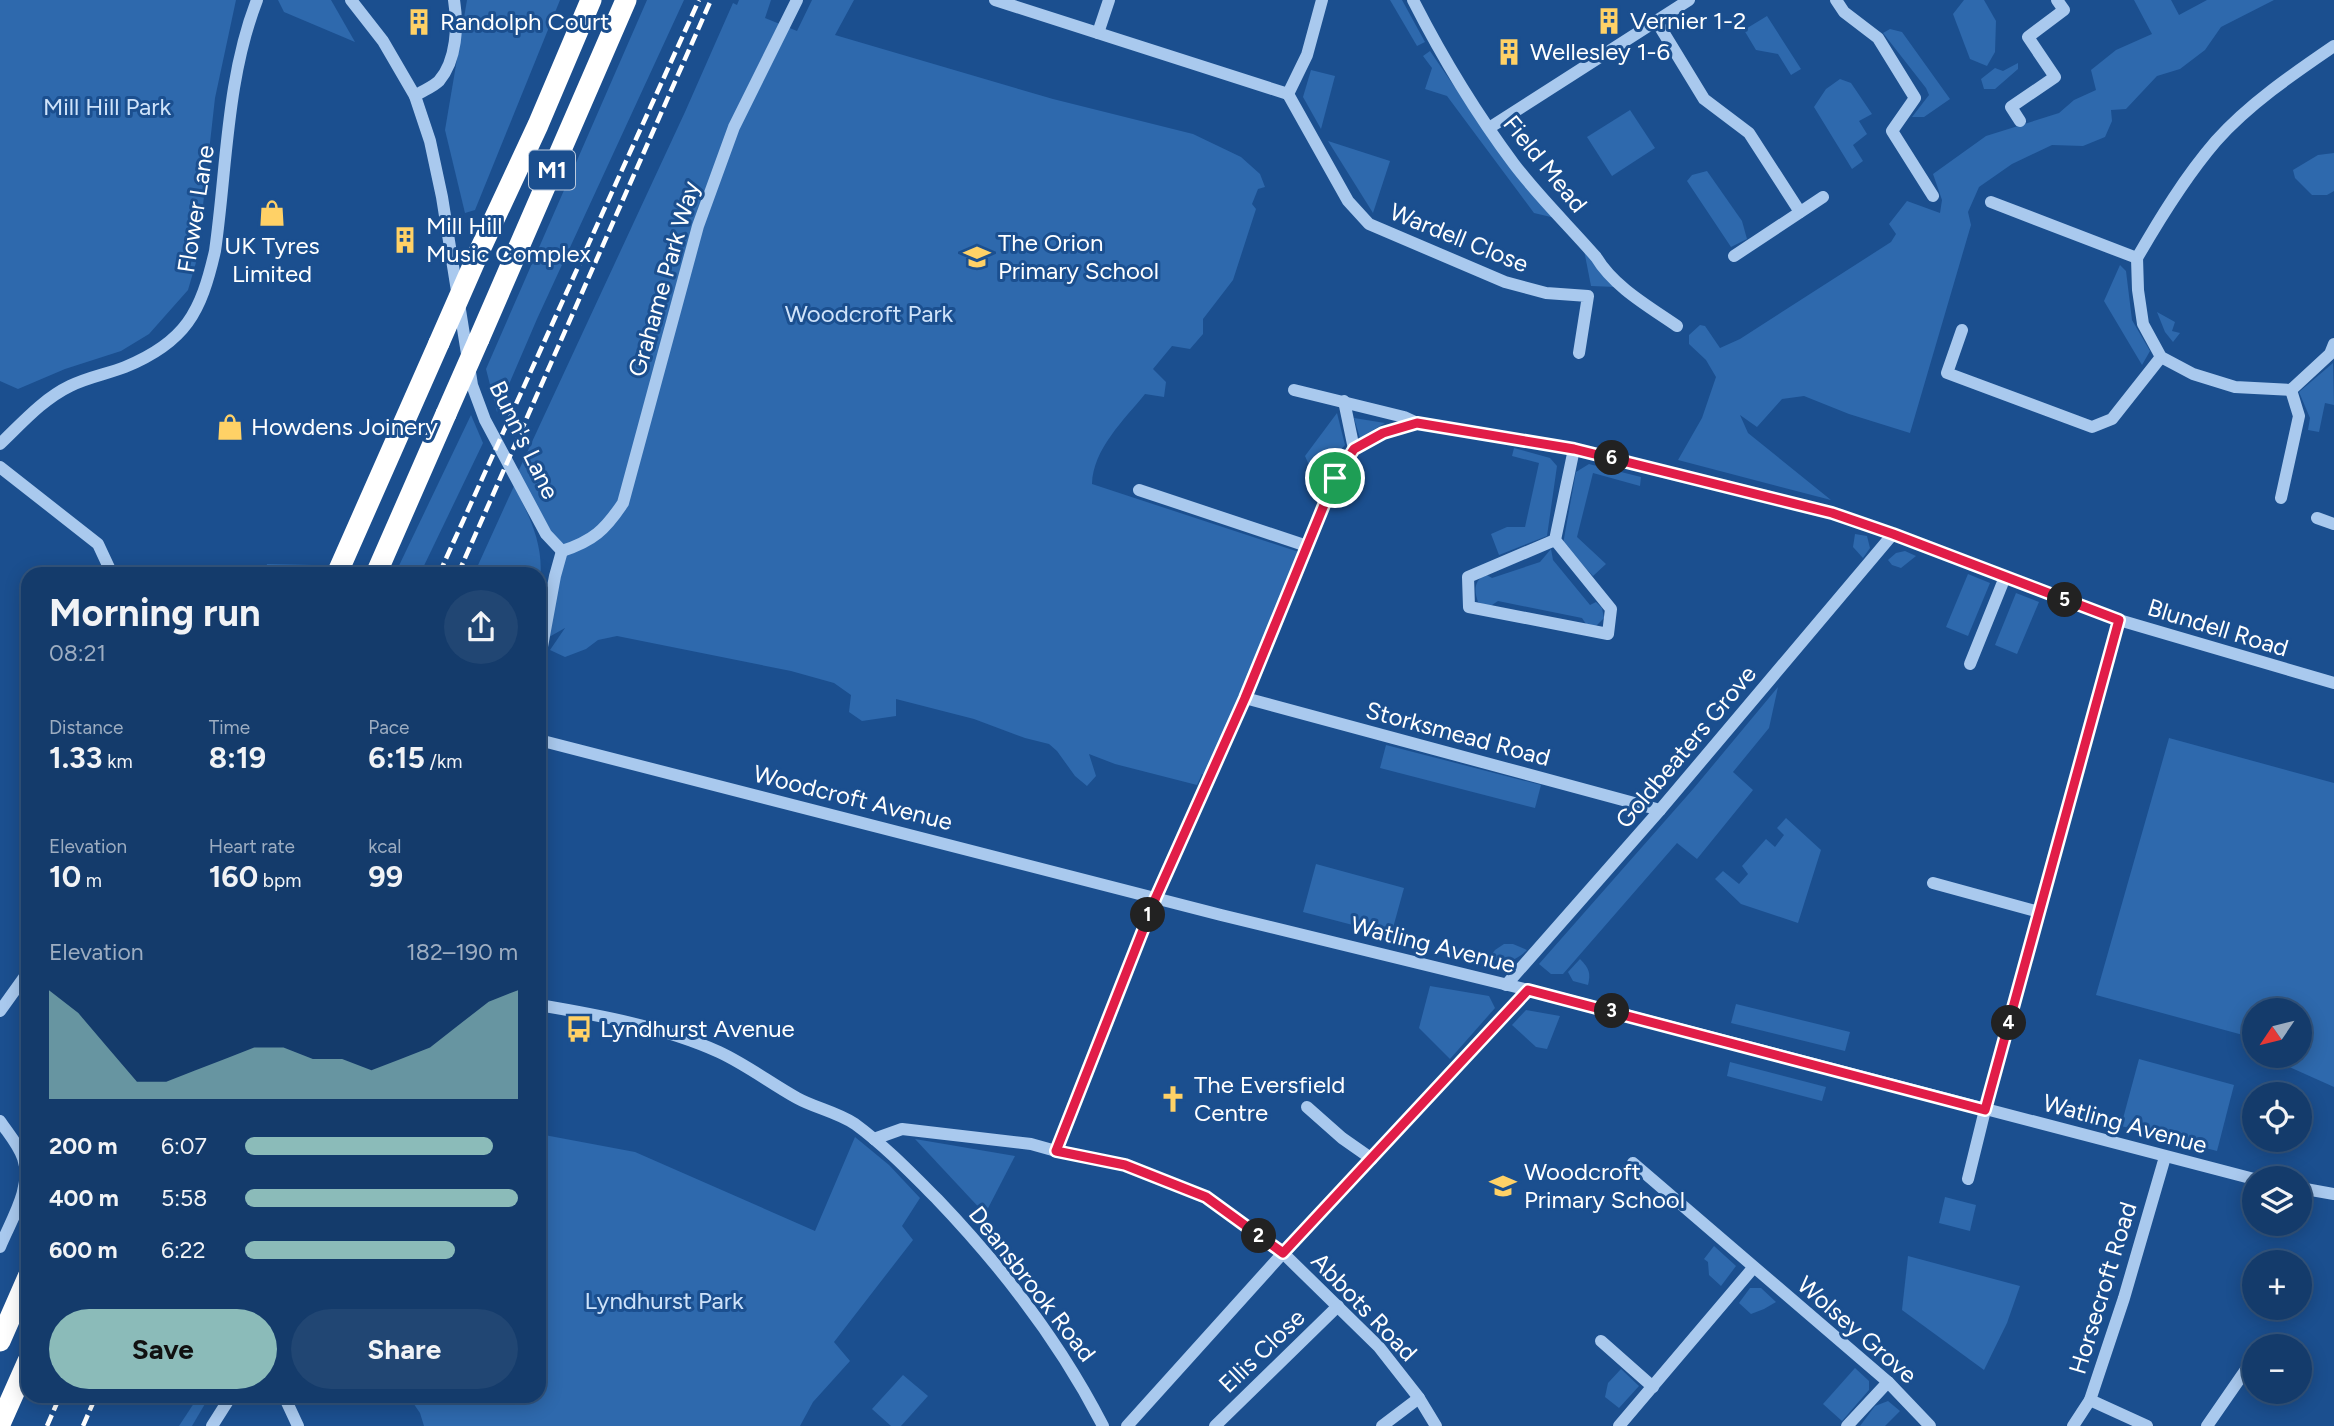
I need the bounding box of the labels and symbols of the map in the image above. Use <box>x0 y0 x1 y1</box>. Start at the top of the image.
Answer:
building icon: Vernier 1-2 <box>1594 6 1624 36</box>
place label: Vernier 1-2 <box>1630 6 1746 35</box>
building icon: Randolph Court <box>404 7 434 37</box>
place label: Randolph Court <box>440 7 609 36</box>
building icon: Wellesley 1-6 <box>1494 37 1524 67</box>
place label: Wellesley 1-6 <box>1530 37 1670 66</box>
park label: Mill Hill Park <box>43 92 171 121</box>
street label: Field Mead <box>1497 109 1593 218</box>
street label: Flower Lane <box>171 143 220 275</box>
road number: M1 <box>529 150 575 190</box>
street label: Grahame Park Way <box>622 177 705 380</box>
street label: Wardell Close <box>1386 197 1533 278</box>
shop icon: UK Tyres Limited <box>257 198 287 228</box>
place label: Mill Hill Music Complex <box>426 211 591 268</box>
building icon: Mill Hill Music Complex <box>390 225 420 255</box>
place label: The Orion Primary School <box>998 228 1159 285</box>
place label: UK Tyres Limited <box>224 231 320 288</box>
school or university icon: The Orion Primary School <box>962 242 992 272</box>
park label: Woodcroft Park <box>785 299 954 328</box>
street label: Bunn's Lane <box>483 376 566 504</box>
shop icon: Howdens Joinery <box>215 412 245 442</box>
place label: Howdens Joinery <box>251 412 438 441</box>
pin: 6 <box>1594 440 1630 476</box>
pin <box>1305 448 1365 508</box>
pin: 5 <box>2048 582 2082 618</box>
street label: Blundell Road <box>2144 592 2292 663</box>
street label: Goldbeaters Grove <box>1609 659 1762 834</box>
street label: Storksmead Road <box>1363 695 1553 772</box>
street label: Woodcroft Avenue <box>751 759 956 836</box>
pin: 1 <box>1130 898 1166 932</box>
street label: Watling Avenue <box>1348 910 1519 979</box>
pin: 3 <box>1594 993 1630 1028</box>
north arrow <box>2242 998 2312 1068</box>
pin: 4 <box>1992 1006 2026 1040</box>
bus stop icon: Lyndhurst Avenue <box>564 1014 594 1044</box>
place label: Lyndhurst Avenue <box>600 1014 795 1043</box>
place label: The Eversfield Centre <box>1194 1070 1345 1127</box>
church icon: The Eversfield Centre <box>1158 1084 1188 1114</box>
street label: Watling Avenue <box>2040 1088 2210 1159</box>
place label: Woodcroft Primary School <box>1524 1157 1685 1214</box>
school or university icon: Woodcroft Primary School <box>1488 1171 1518 1201</box>
street label: Horsecroft Road <box>2063 1198 2142 1377</box>
street label: Deansbrook Road <box>963 1200 1102 1367</box>
pin: 2 <box>1242 1218 1276 1254</box>
street label: Abbots Road <box>1305 1246 1423 1367</box>
street label: Wolsey Grove <box>1792 1270 1923 1389</box>
park label: Lyndhurst Park <box>584 1286 744 1315</box>
street label: Ellis Close <box>1213 1303 1311 1399</box>

